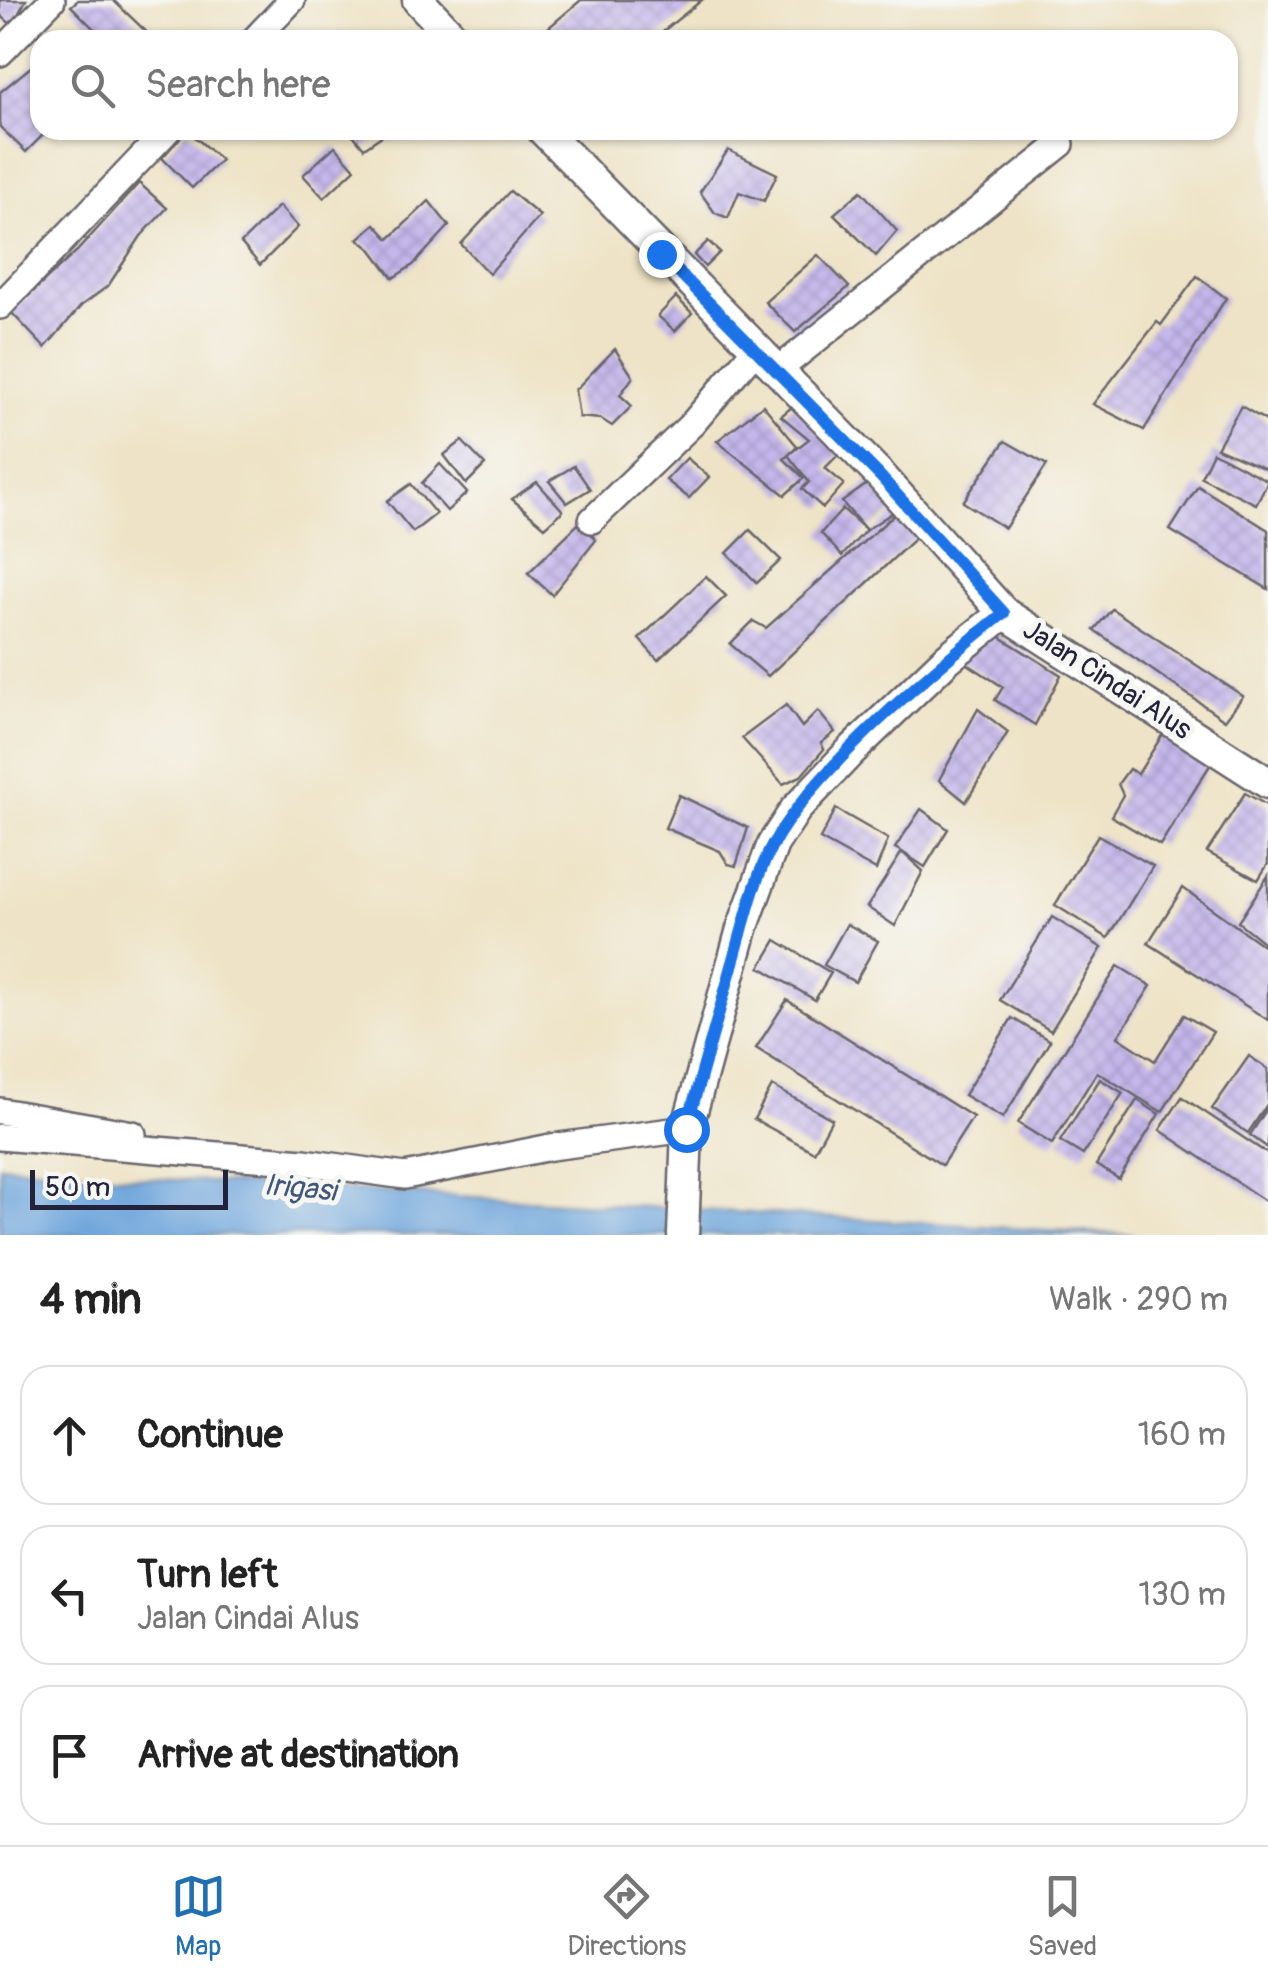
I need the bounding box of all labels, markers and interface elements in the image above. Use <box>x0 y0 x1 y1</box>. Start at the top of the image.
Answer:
search box <box>30 30 1238 140</box>
icon: search <box>65 58 120 113</box>
text: Search here <box>145 61 331 109</box>
route end <box>639 232 685 278</box>
street label: Jalan Cindai Alus <box>1016 612 1198 748</box>
route start <box>664 1107 710 1153</box>
scale bar <box>30 1165 228 1210</box>
water label: Irigasi <box>262 1166 342 1210</box>
text: 50 m <box>45 1170 110 1205</box>
text: 4 min <box>40 1274 142 1326</box>
text: Walk · 290 m <box>1049 1280 1228 1320</box>
icon: ahead <box>42 1408 97 1463</box>
text: Continue <box>137 1411 283 1459</box>
text: 160 m <box>1138 1415 1226 1455</box>
text: Turn left <box>137 1551 278 1599</box>
icon: left <box>42 1568 97 1623</box>
text: 130 m <box>1138 1575 1226 1615</box>
text: Jalan Cindai Alus <box>137 1599 359 1639</box>
icon: arrive <box>42 1728 97 1783</box>
text: Arrive at destination <box>137 1731 459 1779</box>
tab: Map <box>171 1869 226 1964</box>
tab: Directions <box>567 1869 686 1964</box>
tab: Saved <box>1028 1869 1097 1964</box>

